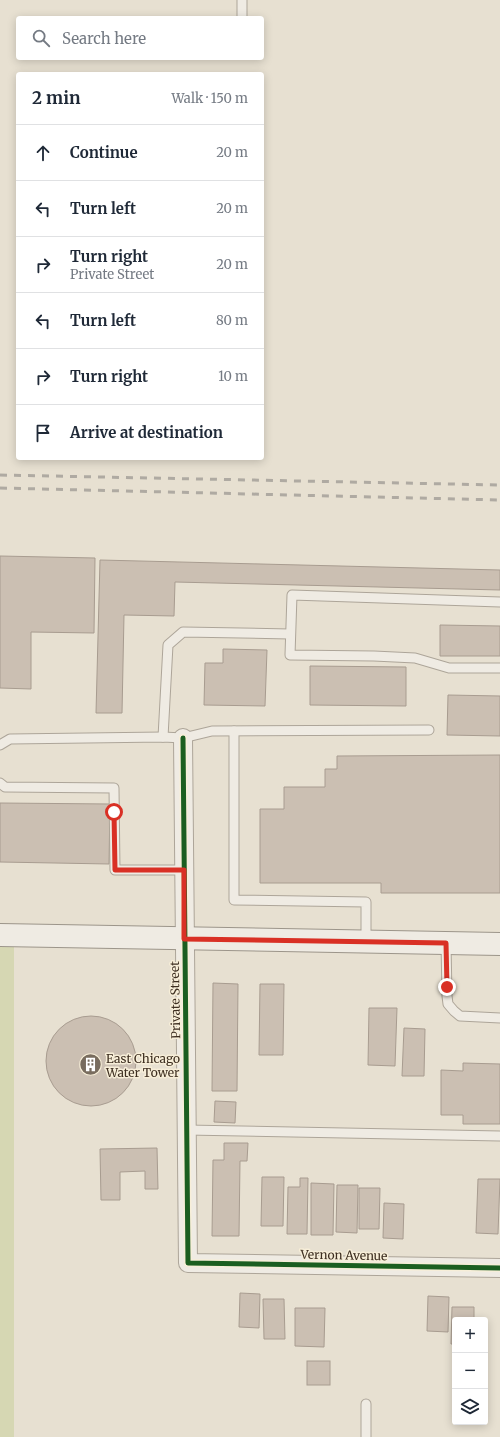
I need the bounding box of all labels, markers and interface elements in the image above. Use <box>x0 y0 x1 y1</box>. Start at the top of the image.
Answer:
search box <box>16 16 264 60</box>
icon: search <box>30 27 52 49</box>
text: Search here <box>62 29 146 48</box>
text: 2 min <box>32 87 80 109</box>
text: Walk · 150 m <box>171 90 248 107</box>
icon: ahead <box>32 142 54 164</box>
text: Continue <box>70 143 138 162</box>
text: 20 m <box>216 144 248 161</box>
icon: left <box>32 198 54 220</box>
text: Turn left <box>70 199 136 218</box>
text: 20 m <box>216 200 248 217</box>
text: Turn right <box>70 247 148 266</box>
icon: right <box>32 254 54 276</box>
text: 20 m <box>216 256 248 273</box>
text: Private Street <box>70 266 154 283</box>
icon: left <box>32 310 54 332</box>
text: Turn left <box>70 311 136 330</box>
text: 80 m <box>216 312 248 329</box>
icon: right <box>32 366 54 388</box>
text: Turn right <box>70 367 148 386</box>
text: 10 m <box>218 368 248 385</box>
icon: arrive <box>32 422 54 444</box>
text: Arrive at destination <box>70 423 223 442</box>
route start <box>105 803 123 821</box>
street label: Private Street <box>167 961 183 1039</box>
route end <box>438 978 456 996</box>
place label: East Chicago Water Tower <box>105 1051 180 1080</box>
building icon: East Chicago Water Tower <box>78 1052 104 1078</box>
street label: Vernon Avenue <box>299 1247 388 1263</box>
map controls <box>452 1317 488 1425</box>
button: + <box>452 1317 488 1353</box>
button: − <box>452 1353 488 1389</box>
button: layers <box>452 1389 488 1425</box>

